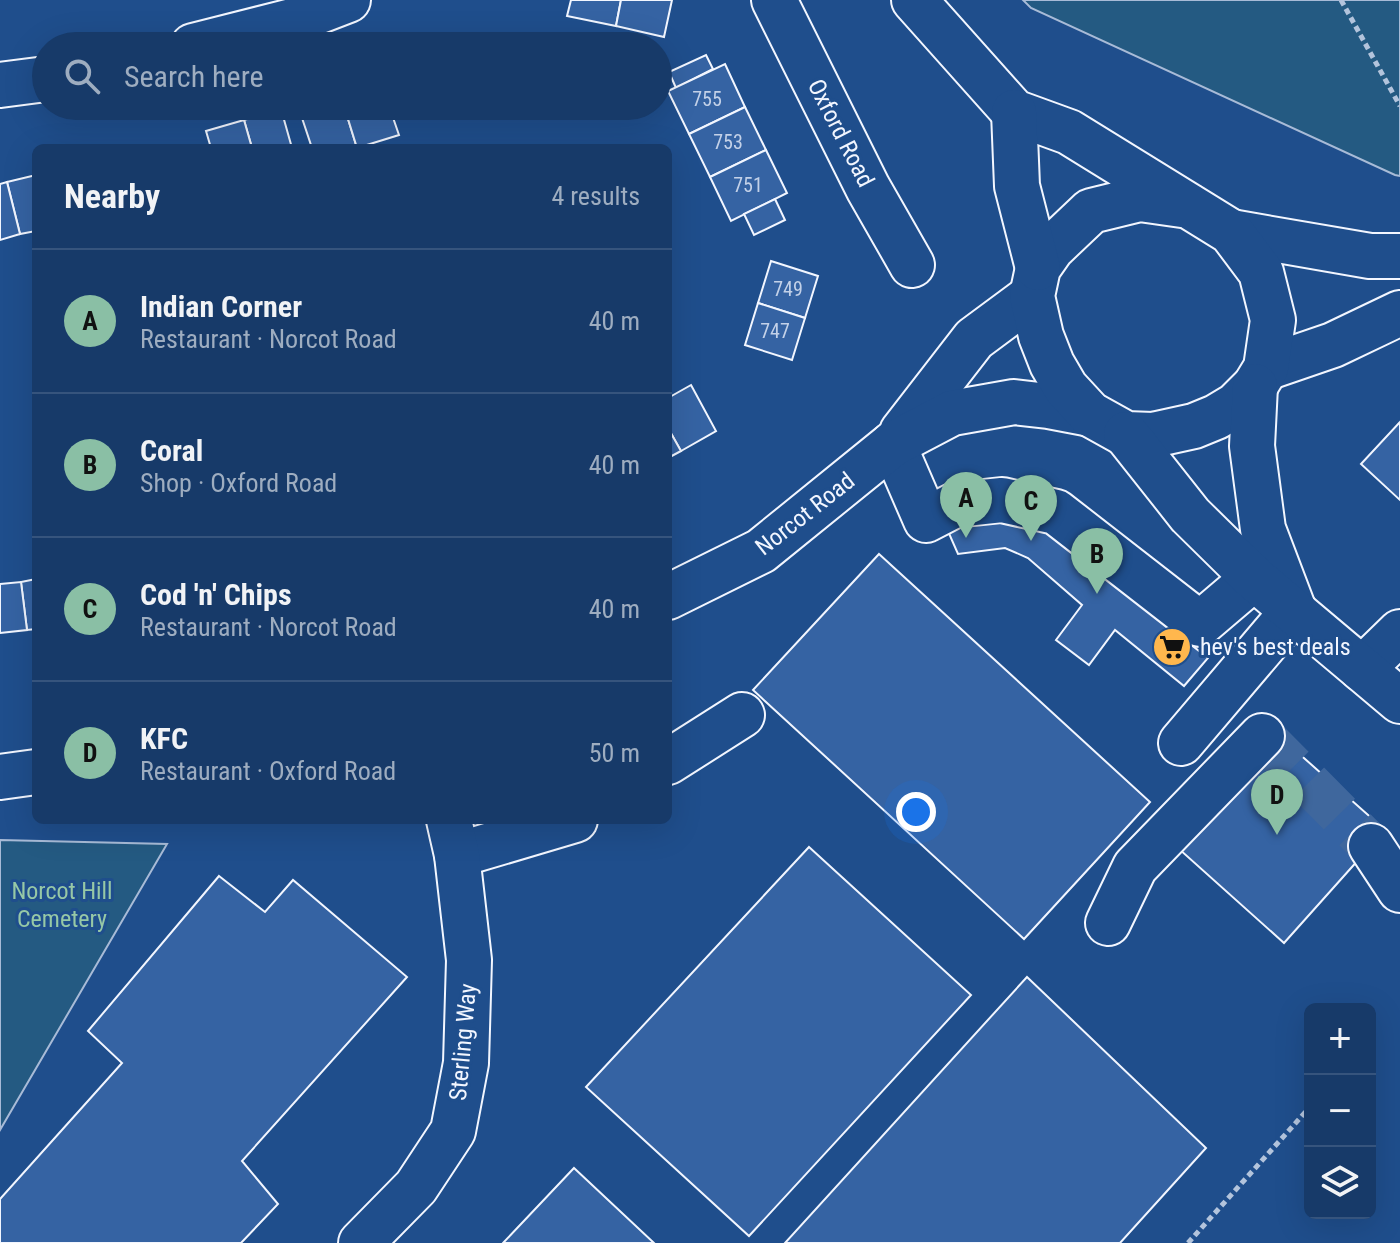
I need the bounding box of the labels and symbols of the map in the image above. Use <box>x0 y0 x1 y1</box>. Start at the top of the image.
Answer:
street label: Oxford Road <box>802 74 880 192</box>
house number: 755 <box>692 87 722 111</box>
house number: 753 <box>713 130 743 154</box>
house number: 751 <box>733 173 763 197</box>
house number: 749 <box>773 277 803 301</box>
house number: 747 <box>760 319 790 343</box>
street label: Norcot Road <box>750 467 860 561</box>
pin: A <box>940 472 992 538</box>
pin: C <box>1005 475 1057 541</box>
pin: B <box>1071 528 1123 594</box>
supermarket icon: hev's best deals <box>1151 626 1193 668</box>
place label: hev's best deals <box>1200 633 1351 661</box>
pin: D <box>1251 769 1303 835</box>
your location <box>896 792 936 832</box>
park label: Norcot Hill Cemetery <box>11 877 113 933</box>
street label: Sterling Way <box>444 982 482 1102</box>

